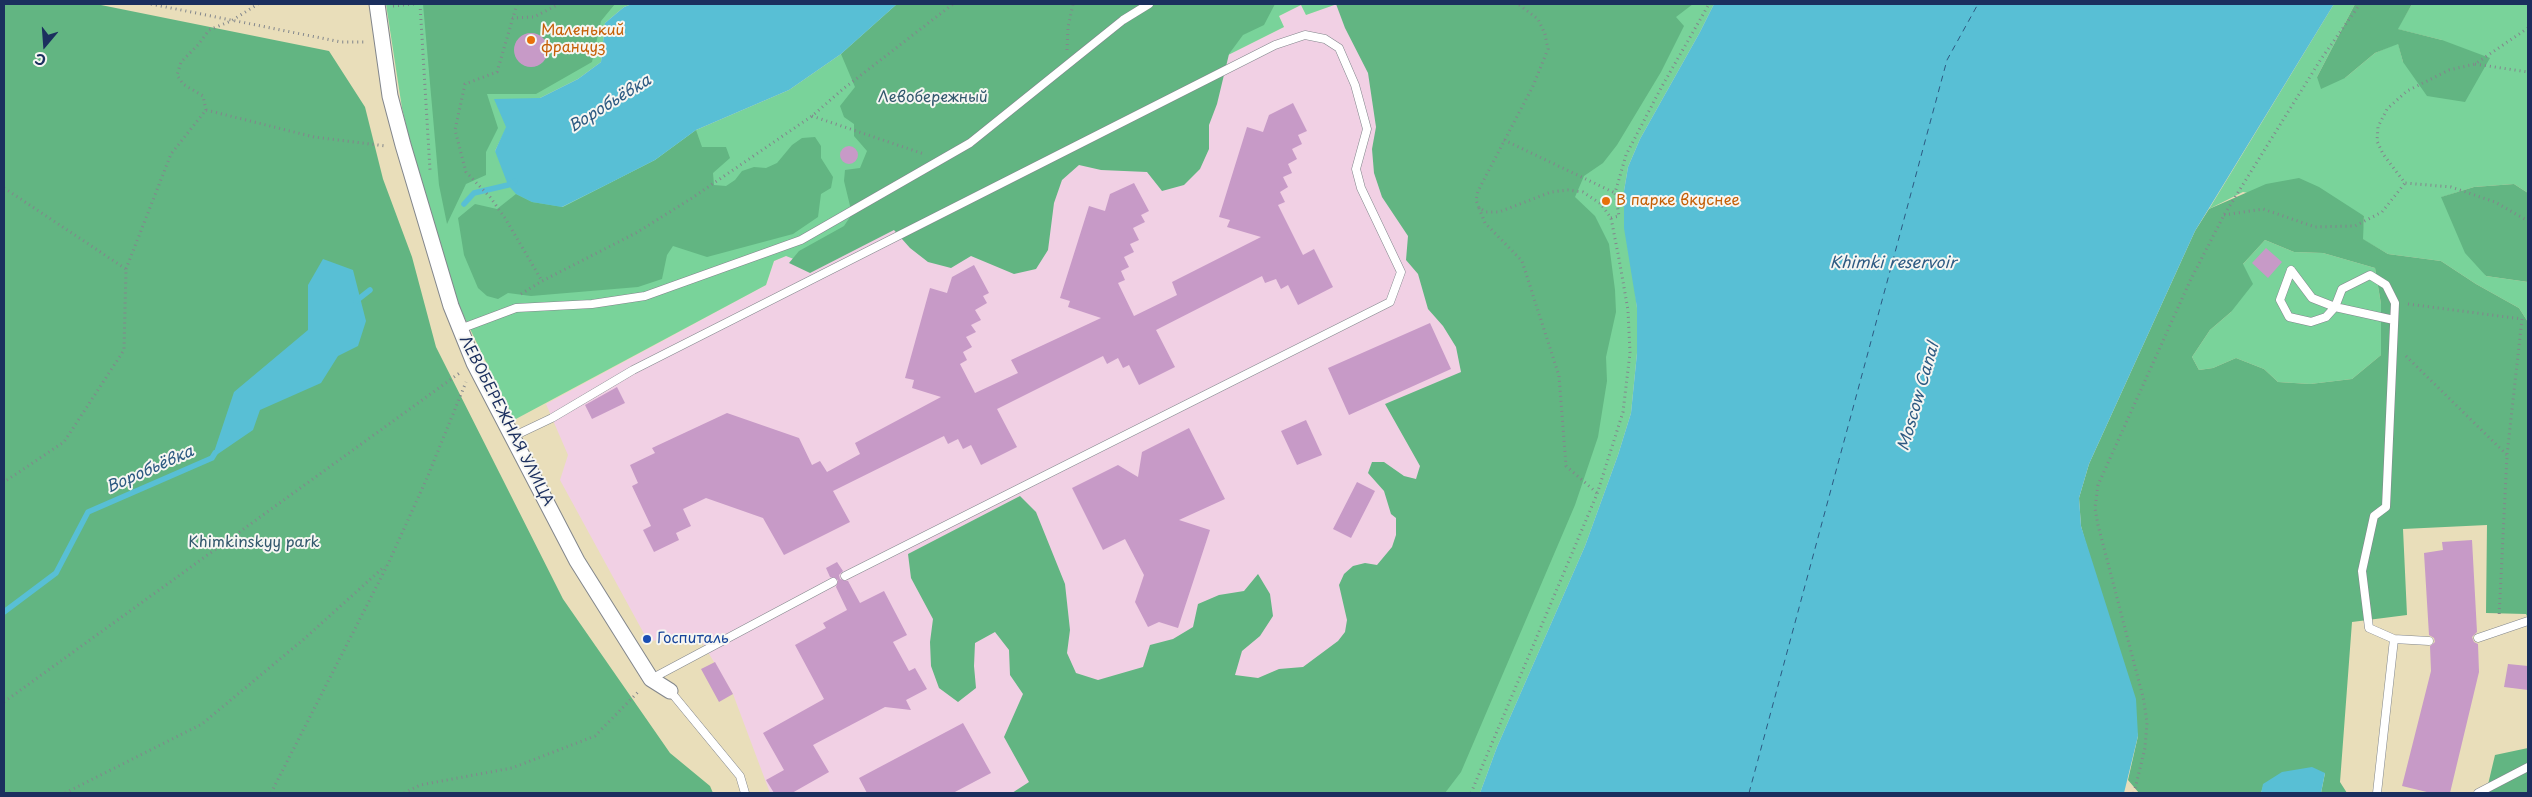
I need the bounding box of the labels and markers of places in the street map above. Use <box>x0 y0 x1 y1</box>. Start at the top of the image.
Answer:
place label: Маленький француз <box>541 22 624 57</box>
marker: Маленький француз <box>525 34 537 46</box>
place label: В парке вкуснее <box>1616 192 1740 210</box>
marker: В парке вкуснее <box>1600 195 1612 207</box>
place label: Госпиталь <box>657 630 729 648</box>
marker: Госпиталь <box>641 633 653 645</box>

